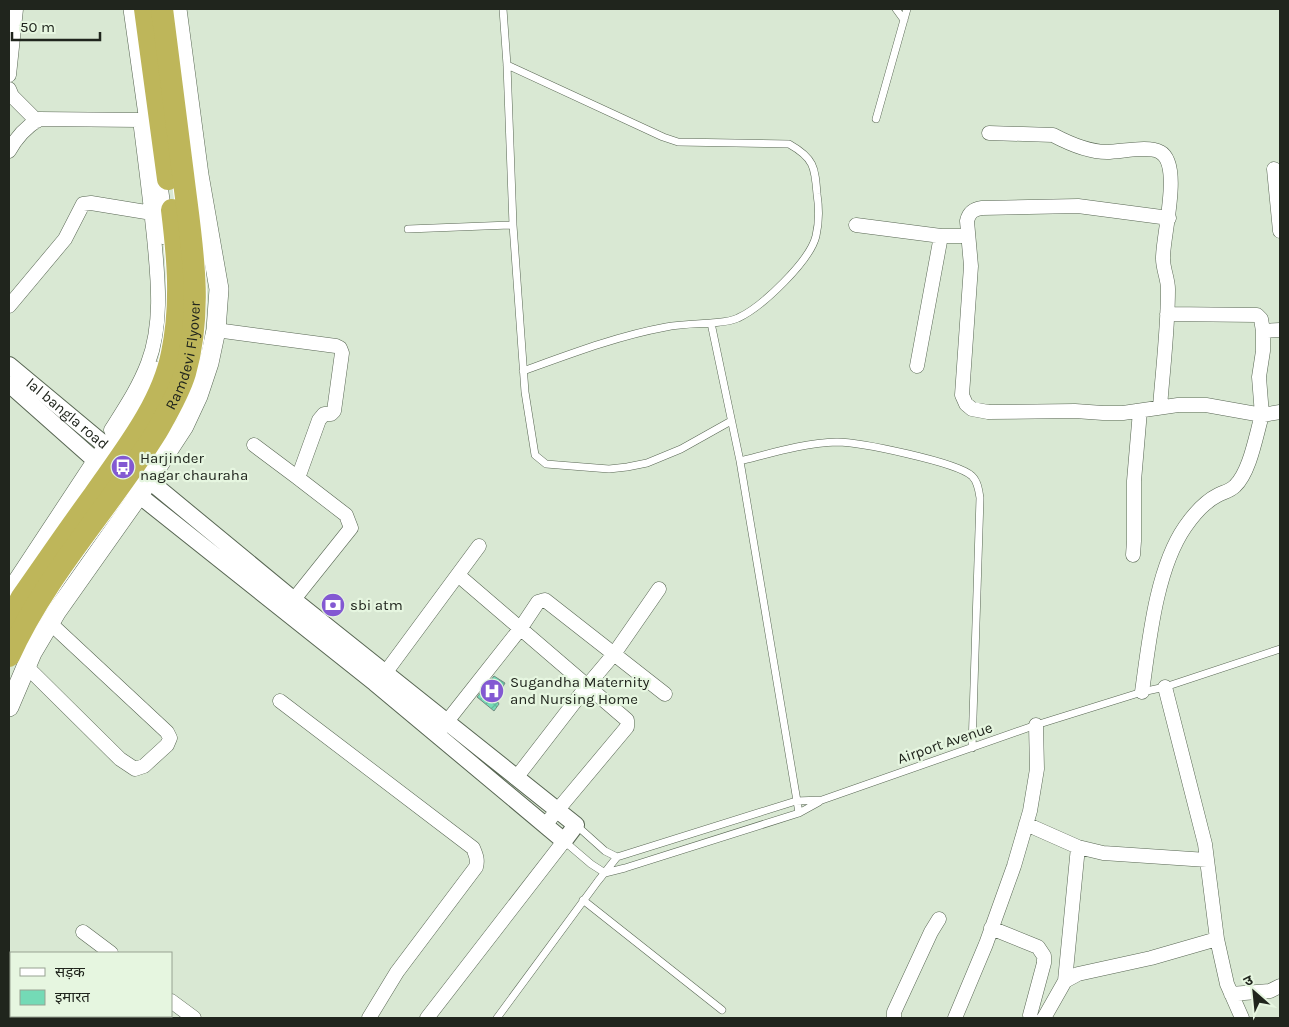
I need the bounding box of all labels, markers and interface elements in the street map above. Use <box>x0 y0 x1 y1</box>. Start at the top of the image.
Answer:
scale bar <box>12 10 100 42</box>
text: 50 m <box>20 18 55 36</box>
street label: Ramdevi Flyover <box>161 301 204 413</box>
street label: lal bangla road <box>23 374 112 453</box>
place label: Harjinder nagar chauraha <box>140 449 248 484</box>
bus stop icon: Harjinder nagar chauraha <box>110 454 136 480</box>
bank icon: sbi atm <box>320 592 346 618</box>
place label: sbi atm <box>350 596 403 614</box>
place label: Sugandha Maternity and Nursing Home <box>510 673 650 708</box>
hospital icon: Sugandha Maternity and Nursing Home <box>479 678 505 704</box>
street label: Airport Avenue <box>895 718 995 768</box>
legend <box>10 952 172 1017</box>
text: सड़क <box>55 963 85 981</box>
north arrow <box>1229 967 1279 1017</box>
text: उ <box>1241 971 1257 990</box>
text: इमारत <box>55 988 90 1006</box>

